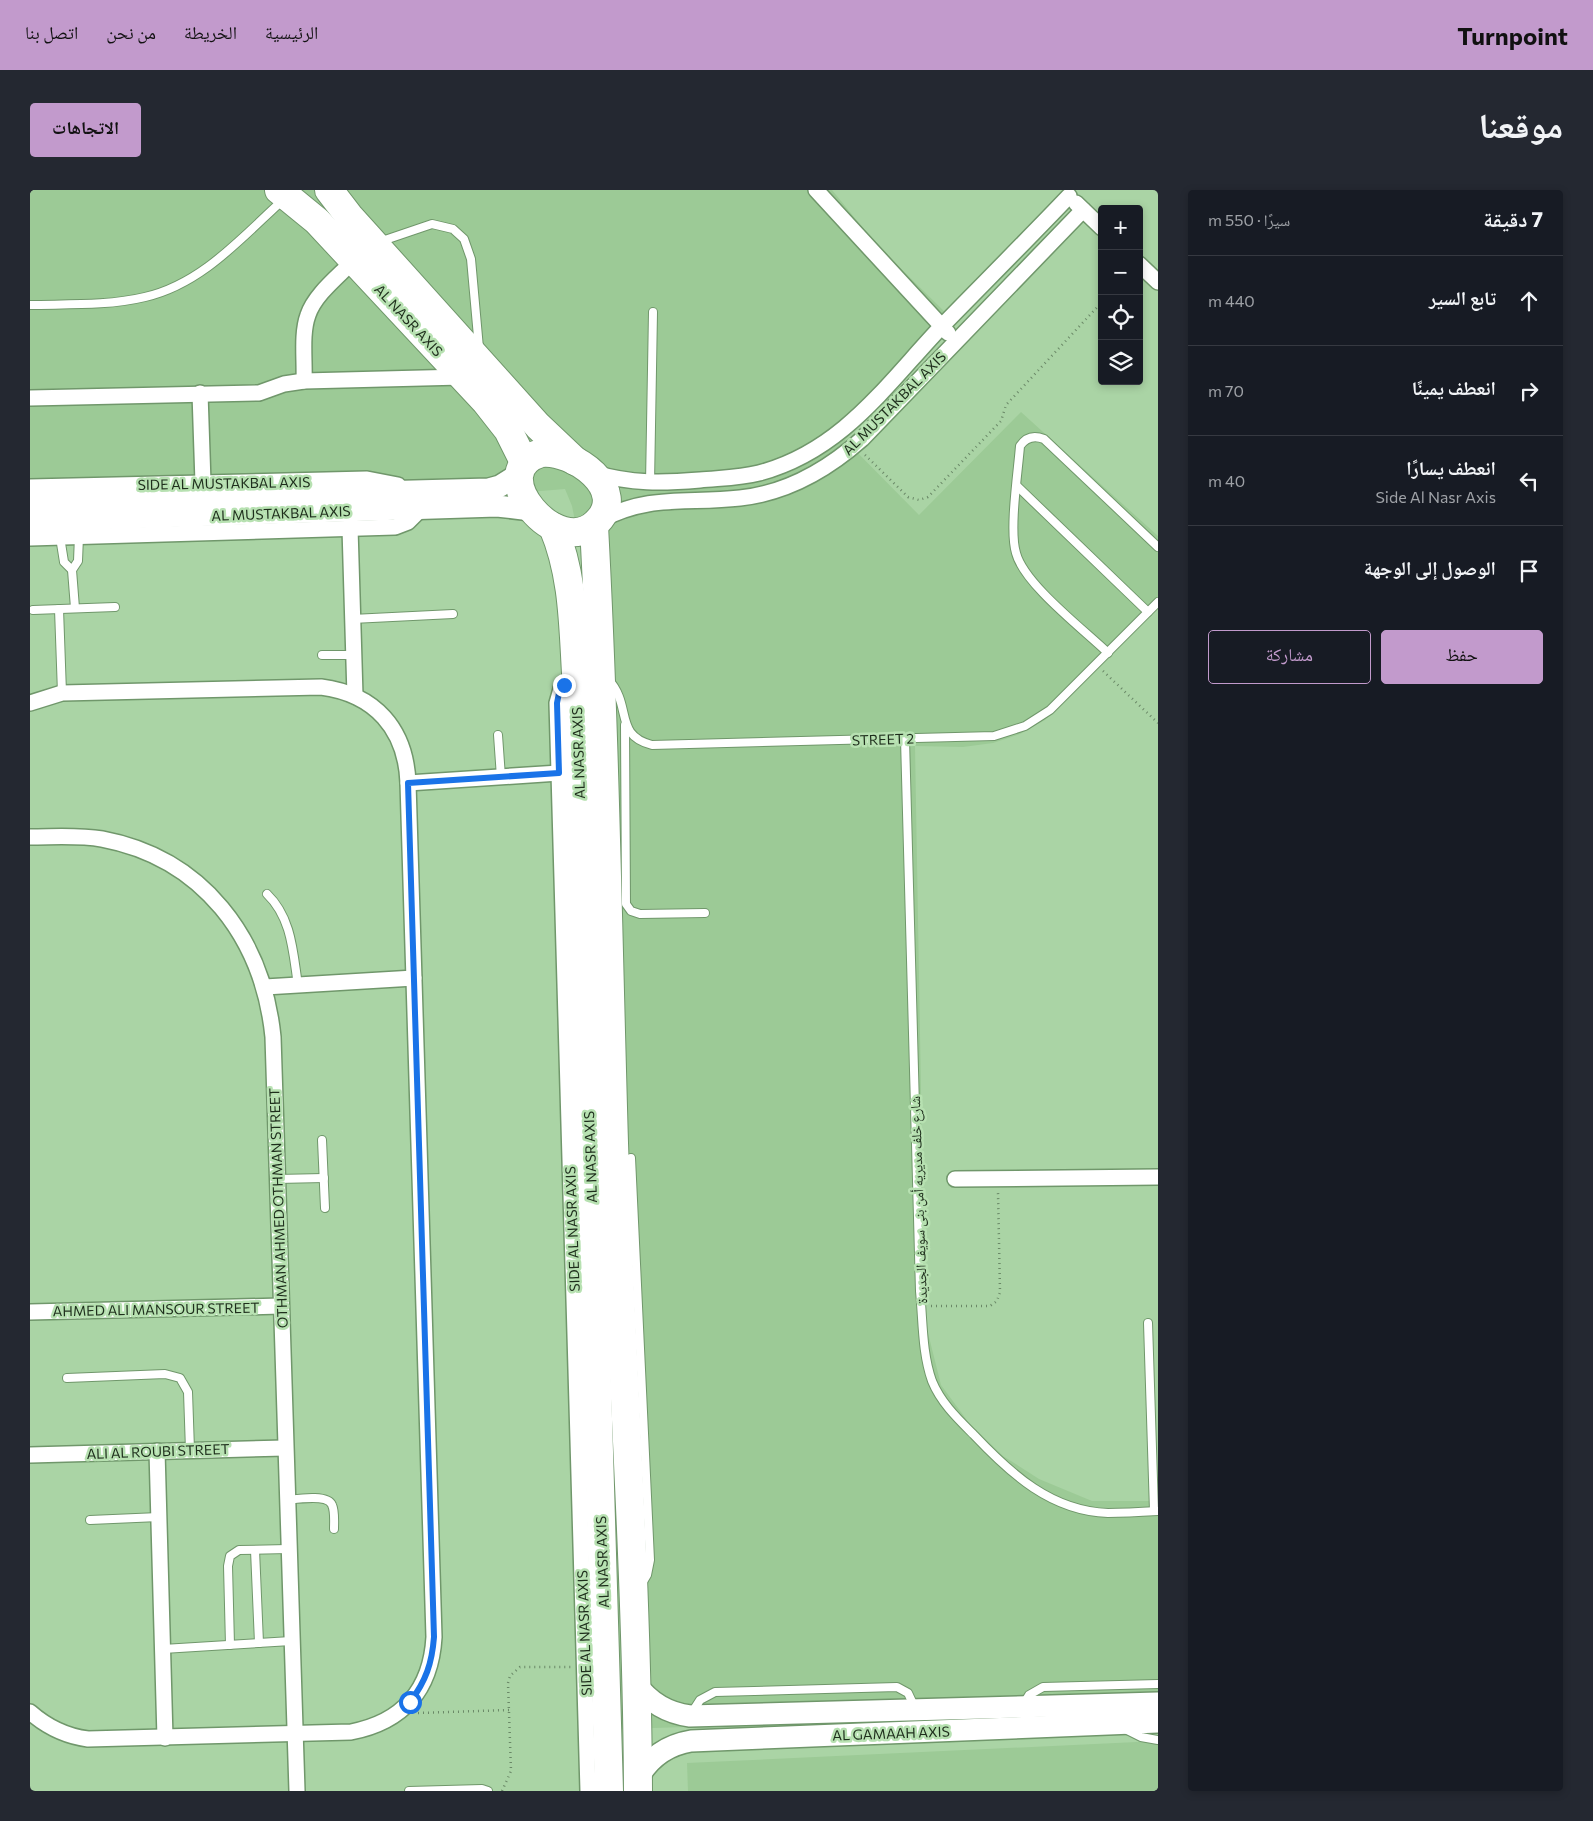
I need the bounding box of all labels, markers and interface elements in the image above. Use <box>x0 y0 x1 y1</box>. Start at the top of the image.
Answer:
text: اتصل بنا <box>25 21 78 43</box>
text: من نحن <box>106 21 156 43</box>
text: الخريطة <box>184 21 237 43</box>
text: الرئيسية <box>265 21 318 43</box>
text: Turnpoint <box>1457 21 1568 50</box>
text: موقعنا <box>1478 102 1563 145</box>
button: الاتجاهات <box>30 103 141 157</box>
map controls <box>1098 205 1143 385</box>
button: + <box>1098 205 1143 250</box>
text: 7 دقيقة <box>1483 206 1543 231</box>
text: سيرًا · 550 m <box>1208 210 1290 229</box>
button: − <box>1098 250 1143 295</box>
street label: AL NASR AXIS <box>371 281 447 359</box>
text: تابع السير <box>1429 286 1496 309</box>
icon: ahead <box>1515 287 1543 315</box>
text: 440 m <box>1208 291 1255 310</box>
button: locate <box>1098 295 1143 340</box>
button: layers <box>1098 340 1143 385</box>
street label: AL MUSTAKBAL AXIS <box>839 348 949 458</box>
text: انعطف يمينًا <box>1412 376 1496 399</box>
icon: right <box>1515 377 1543 405</box>
text: 70 m <box>1208 381 1244 400</box>
text: انعطف يسارًا <box>1406 456 1496 479</box>
icon: left <box>1515 467 1543 495</box>
text: 40 m <box>1208 471 1245 490</box>
street label: SIDE AL MUSTAKBAL AXIS <box>137 473 311 493</box>
text: Side Al Nasr Axis <box>1375 487 1496 506</box>
street label: AL MUSTAKBAL AXIS <box>211 502 351 524</box>
text: الوصول إلى الوجهة <box>1364 556 1496 579</box>
icon: arrive <box>1515 557 1543 585</box>
button: مشاركة <box>1208 630 1371 684</box>
button: حفظ <box>1381 630 1543 684</box>
route end <box>553 674 576 697</box>
street label: AL NASR AXIS <box>568 707 588 799</box>
street label: STREET 2 <box>852 729 915 749</box>
street label: OTHMAN AHMED OTHMAN STREET <box>265 1088 291 1328</box>
street label: شارع خلف مديريه أمن بنى سويف الجديدة <box>906 1096 932 1304</box>
street label: AL NASR AXIS <box>580 1111 600 1203</box>
street label: SIDE AL NASR AXIS <box>561 1166 583 1292</box>
street label: AHMED ALI MANSOUR STREET <box>53 1299 259 1319</box>
street label: ALI AL ROUBI STREET <box>86 1440 230 1462</box>
street label: AL NASR AXIS <box>592 1516 612 1608</box>
street label: SIDE AL NASR AXIS <box>573 1570 595 1696</box>
route start <box>399 1691 422 1714</box>
street label: AL GAMAAH AXIS <box>832 1722 950 1744</box>

